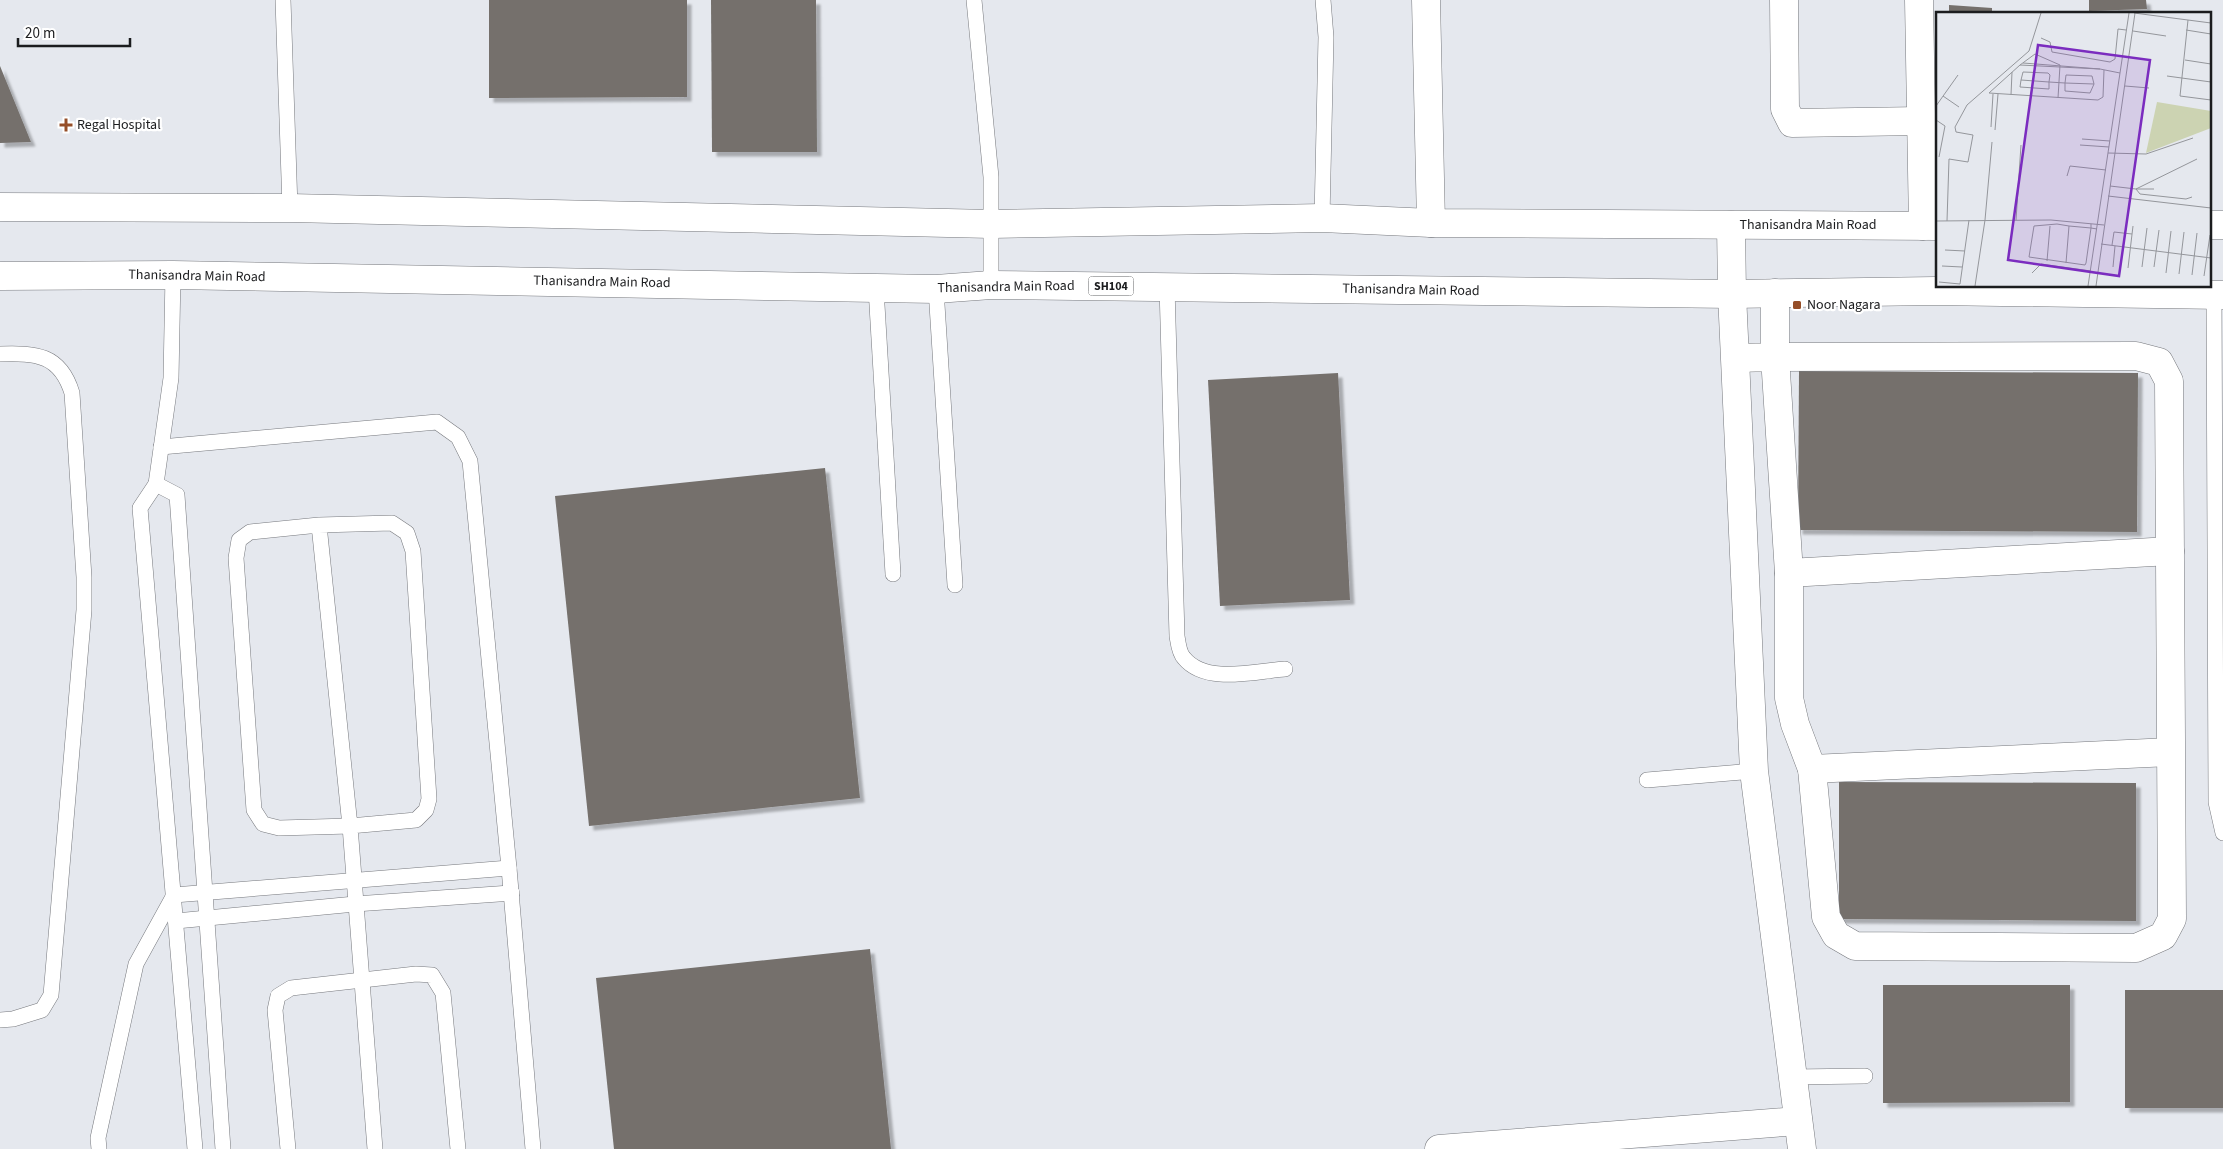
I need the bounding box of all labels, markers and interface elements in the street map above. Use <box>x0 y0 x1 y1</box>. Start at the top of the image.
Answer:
inset map <box>1936 12 2210 288</box>
scale bar <box>18 15 130 47</box>
text: 20 m <box>25 23 55 44</box>
place label: Regal Hospital <box>77 115 161 135</box>
marker: Regal Hospital <box>59 118 73 132</box>
street label: Thanisandra Main Road <box>1739 215 1877 235</box>
street label: Thanisandra Main Road <box>128 265 266 287</box>
street label: Thanisandra Main Road <box>533 271 671 293</box>
street label: Thanisandra Main Road <box>937 276 1075 298</box>
road number: SH104 <box>1088 276 1134 296</box>
street label: Thanisandra Main Road <box>1342 279 1480 301</box>
place label: Noor Nagara <box>1807 295 1880 315</box>
marker: Noor Nagara <box>1791 299 1803 311</box>

